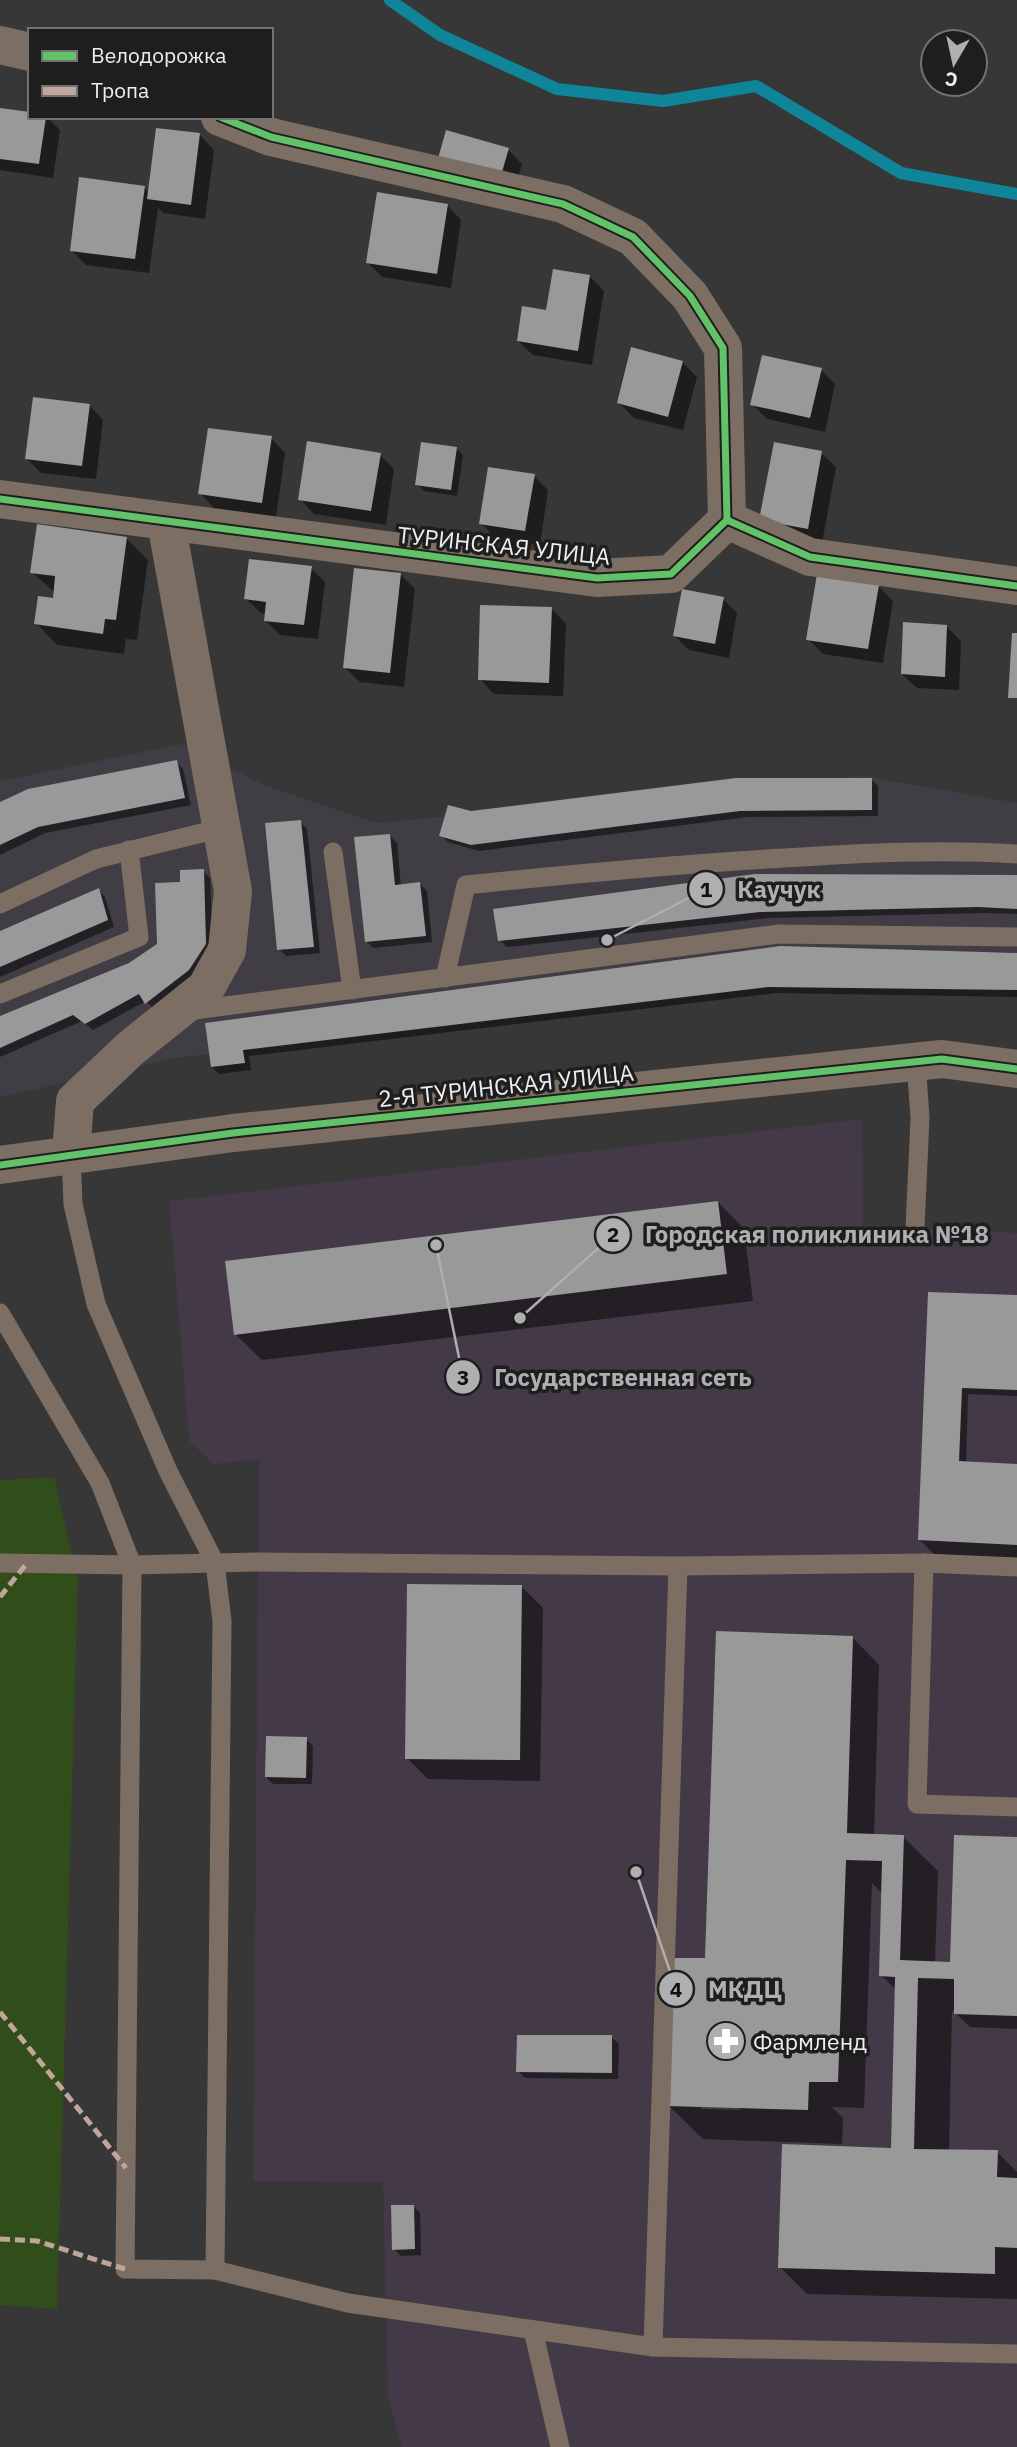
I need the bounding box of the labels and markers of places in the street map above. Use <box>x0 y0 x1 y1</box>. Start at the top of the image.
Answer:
callout: Каучук <box>689 867 835 912</box>
callout: Городская поликлиника №18 <box>596 1212 1003 1257</box>
callout: Государственная сеть <box>446 1355 766 1400</box>
callout: МКДЦ <box>659 1967 796 2012</box>
pharmacy icon: Фармленд <box>705 2020 747 2062</box>
place label: Фармленд <box>753 2026 867 2056</box>

